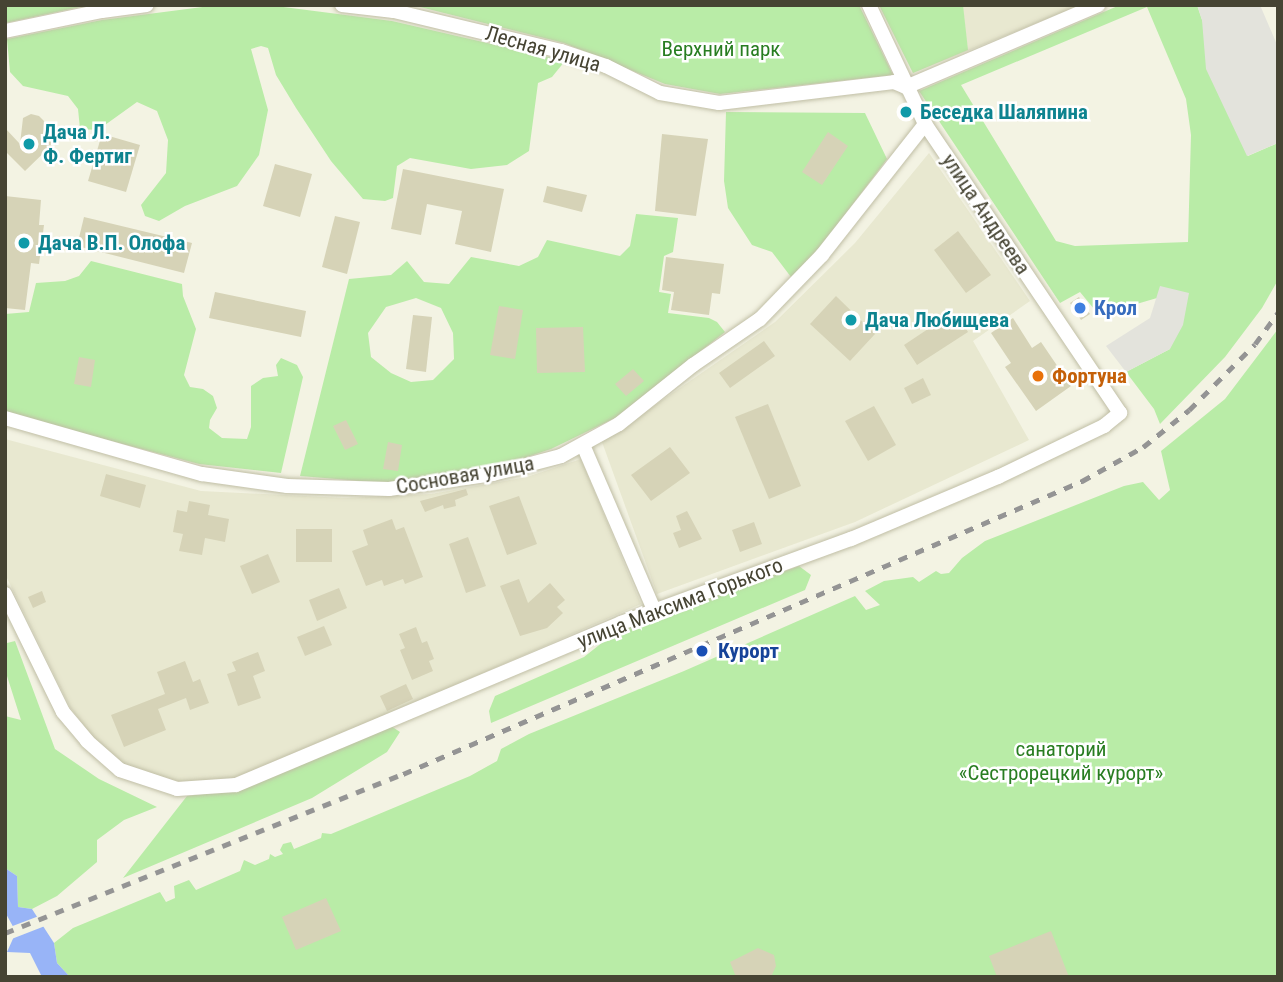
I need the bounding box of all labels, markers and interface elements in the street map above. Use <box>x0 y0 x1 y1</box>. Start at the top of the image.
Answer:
street label: Лесная улица <box>482 20 604 78</box>
park label: Верхний парк <box>662 36 780 62</box>
place label: Беседка Шаляпина <box>920 99 1088 125</box>
marker: Беседка Шаляпина <box>898 104 914 120</box>
place label: Дача Л. Ф. Фертиг <box>43 119 132 169</box>
marker: Дача Л. Ф. Фертиг <box>21 136 37 152</box>
street label: улица Андреева <box>936 149 1036 279</box>
place label: Дача В.П. Олофа <box>38 230 185 256</box>
marker: Дача В.П. Олофа <box>16 235 32 251</box>
place label: Крол <box>1094 295 1137 321</box>
marker: Крол <box>1072 300 1088 316</box>
place label: Дача Любищева <box>865 307 1009 333</box>
marker: Дача Любищева <box>843 312 859 328</box>
place label: Фортуна <box>1052 363 1127 389</box>
marker: Фортуна <box>1030 368 1046 384</box>
street label: Сосновая улица <box>394 450 536 500</box>
street label: улица Максима Горького <box>574 552 786 654</box>
place label: Курорт <box>718 638 779 664</box>
marker: Курорт <box>692 641 712 661</box>
park label: санаторий «Сестрорецкий курорт» <box>959 736 1163 786</box>

